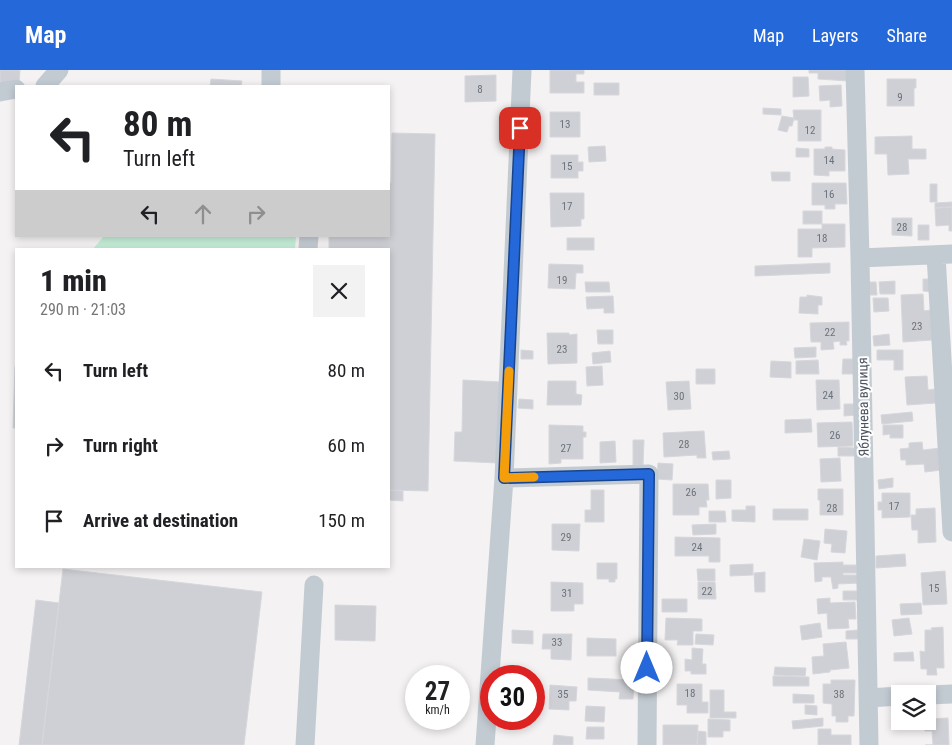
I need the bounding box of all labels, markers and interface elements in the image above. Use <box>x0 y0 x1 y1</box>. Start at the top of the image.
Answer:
text: Map <box>25 21 66 49</box>
text: Map <box>753 25 784 46</box>
text: Layers <box>812 25 859 46</box>
text: Share <box>887 25 927 46</box>
house number: 8 <box>477 83 483 96</box>
house number: 9 <box>897 91 903 104</box>
text: 80 m <box>123 104 192 145</box>
icon: left <box>40 105 105 170</box>
pin <box>499 107 541 149</box>
icon: arrive <box>506 114 534 142</box>
house number: 13 <box>560 118 570 131</box>
house number: 12 <box>805 124 815 137</box>
text: Turn left <box>123 146 195 171</box>
house number: 14 <box>824 154 835 167</box>
house number: 15 <box>562 160 572 173</box>
house number: 16 <box>824 188 834 201</box>
icon: left <box>136 200 164 228</box>
icon: ahead <box>189 200 217 228</box>
icon: right <box>242 200 270 228</box>
house number: 17 <box>562 200 572 213</box>
house number: 28 <box>897 221 907 234</box>
house number: 18 <box>817 232 827 245</box>
text: 1 min <box>40 263 107 298</box>
button: close <box>313 265 365 317</box>
house number: 19 <box>557 274 567 287</box>
text: 290 m · 21:03 <box>40 300 126 319</box>
house number: 23 <box>912 320 922 333</box>
house number: 22 <box>825 326 835 339</box>
house number: 23 <box>557 343 567 356</box>
icon: left <box>40 357 68 385</box>
street label: Яблунева вулиця <box>854 357 872 457</box>
text: Turn left <box>83 359 148 382</box>
text: 80 m <box>328 359 365 382</box>
house number: 24 <box>823 389 834 402</box>
house number: 30 <box>674 390 684 403</box>
house number: 26 <box>830 429 840 442</box>
icon: right <box>40 432 68 460</box>
text: Turn right <box>83 434 158 457</box>
text: 60 m <box>328 434 365 457</box>
house number: 28 <box>679 438 689 451</box>
house number: 27 <box>561 442 571 455</box>
house number: 26 <box>686 486 696 499</box>
house number: 17 <box>889 500 899 513</box>
house number: 28 <box>827 502 837 515</box>
icon: arrive <box>40 507 68 535</box>
text: Arrive at destination <box>83 509 238 532</box>
text: 150 m <box>318 509 365 532</box>
house number: 29 <box>561 531 571 544</box>
house number: 24 <box>692 541 703 554</box>
house number: 15 <box>929 582 939 595</box>
house number: 22 <box>702 585 712 598</box>
house number: 31 <box>562 587 572 600</box>
house number: 33 <box>552 636 562 649</box>
position arrow <box>620 641 672 693</box>
speed limit sign: 30 <box>480 665 545 730</box>
text: 27 <box>425 677 450 706</box>
map controls <box>891 685 936 730</box>
button: layers <box>891 685 936 730</box>
house number: 18 <box>685 687 695 700</box>
house number: 35 <box>558 688 568 701</box>
house number: 38 <box>834 688 844 701</box>
text: km/h <box>425 703 450 717</box>

